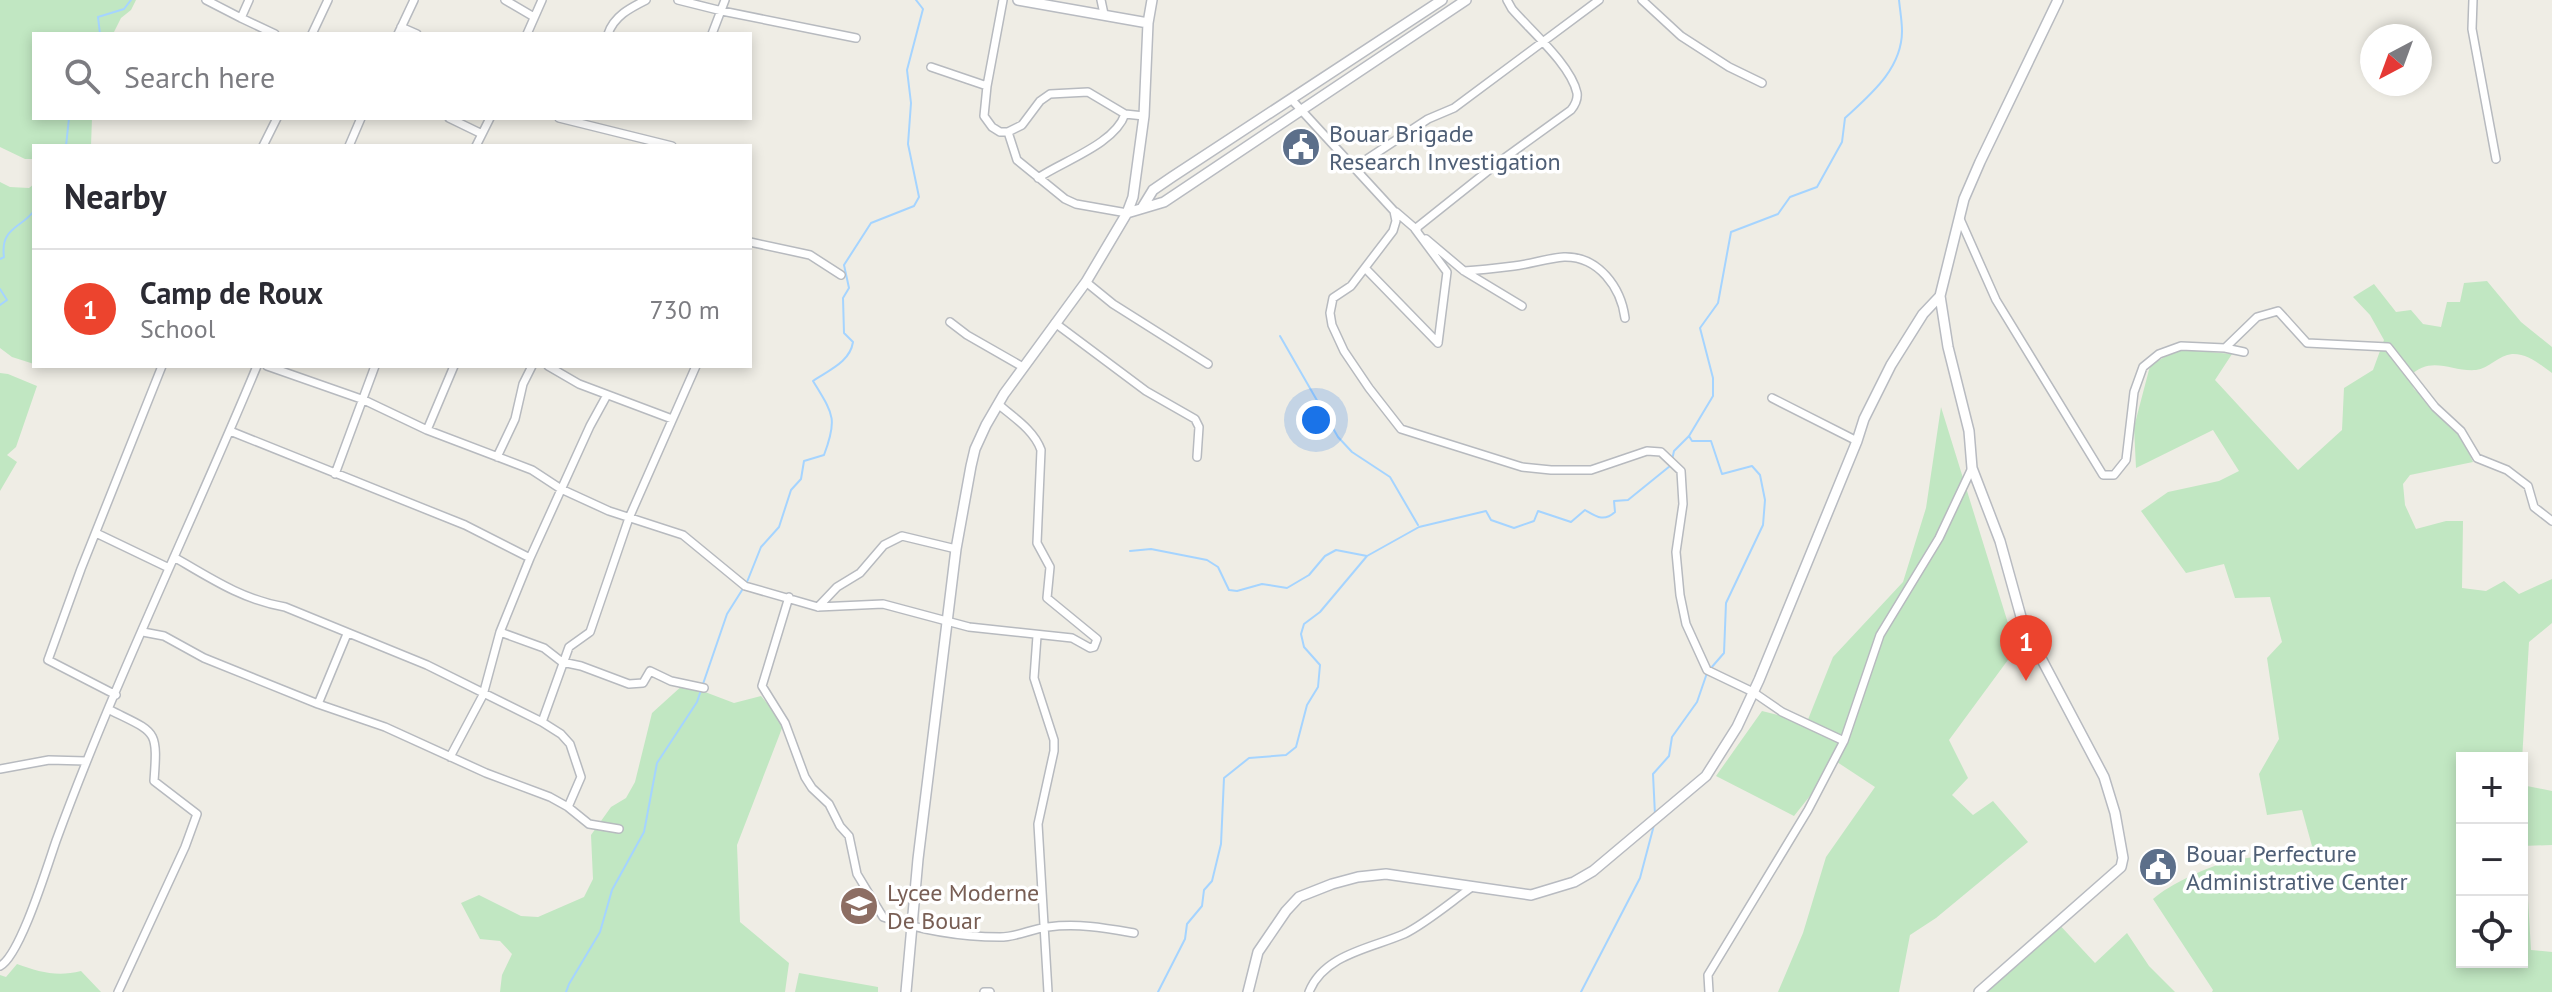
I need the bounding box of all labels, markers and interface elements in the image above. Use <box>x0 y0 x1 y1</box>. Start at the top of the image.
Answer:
north arrow <box>2360 24 2432 96</box>
search box <box>32 32 752 120</box>
icon: search <box>60 54 104 98</box>
text: Search here <box>124 57 275 96</box>
place label: Bouar Brigade Research Investigation <box>1329 118 1561 177</box>
public building icon: Bouar Brigade Research Investigation <box>1280 126 1322 168</box>
text: Nearby <box>64 174 166 218</box>
text: Camp de Roux <box>140 273 323 312</box>
text: 1 <box>83 293 97 326</box>
text: 730 m <box>649 293 720 326</box>
text: School <box>140 312 215 345</box>
your location <box>1296 400 1336 440</box>
pin: 1 <box>2000 615 2052 681</box>
map controls <box>2456 752 2528 968</box>
button: + <box>2456 752 2528 824</box>
button: − <box>2456 824 2528 896</box>
place label: Bouar Perfecture Administrative Center <box>2186 838 2408 897</box>
public building icon: Bouar Perfecture Administrative Center <box>2137 846 2179 888</box>
place label: Lycee Moderne De Bouar <box>887 877 1039 936</box>
school or university icon: Lycee Moderne De Bouar <box>838 885 880 927</box>
button: locate <box>2456 896 2528 968</box>

